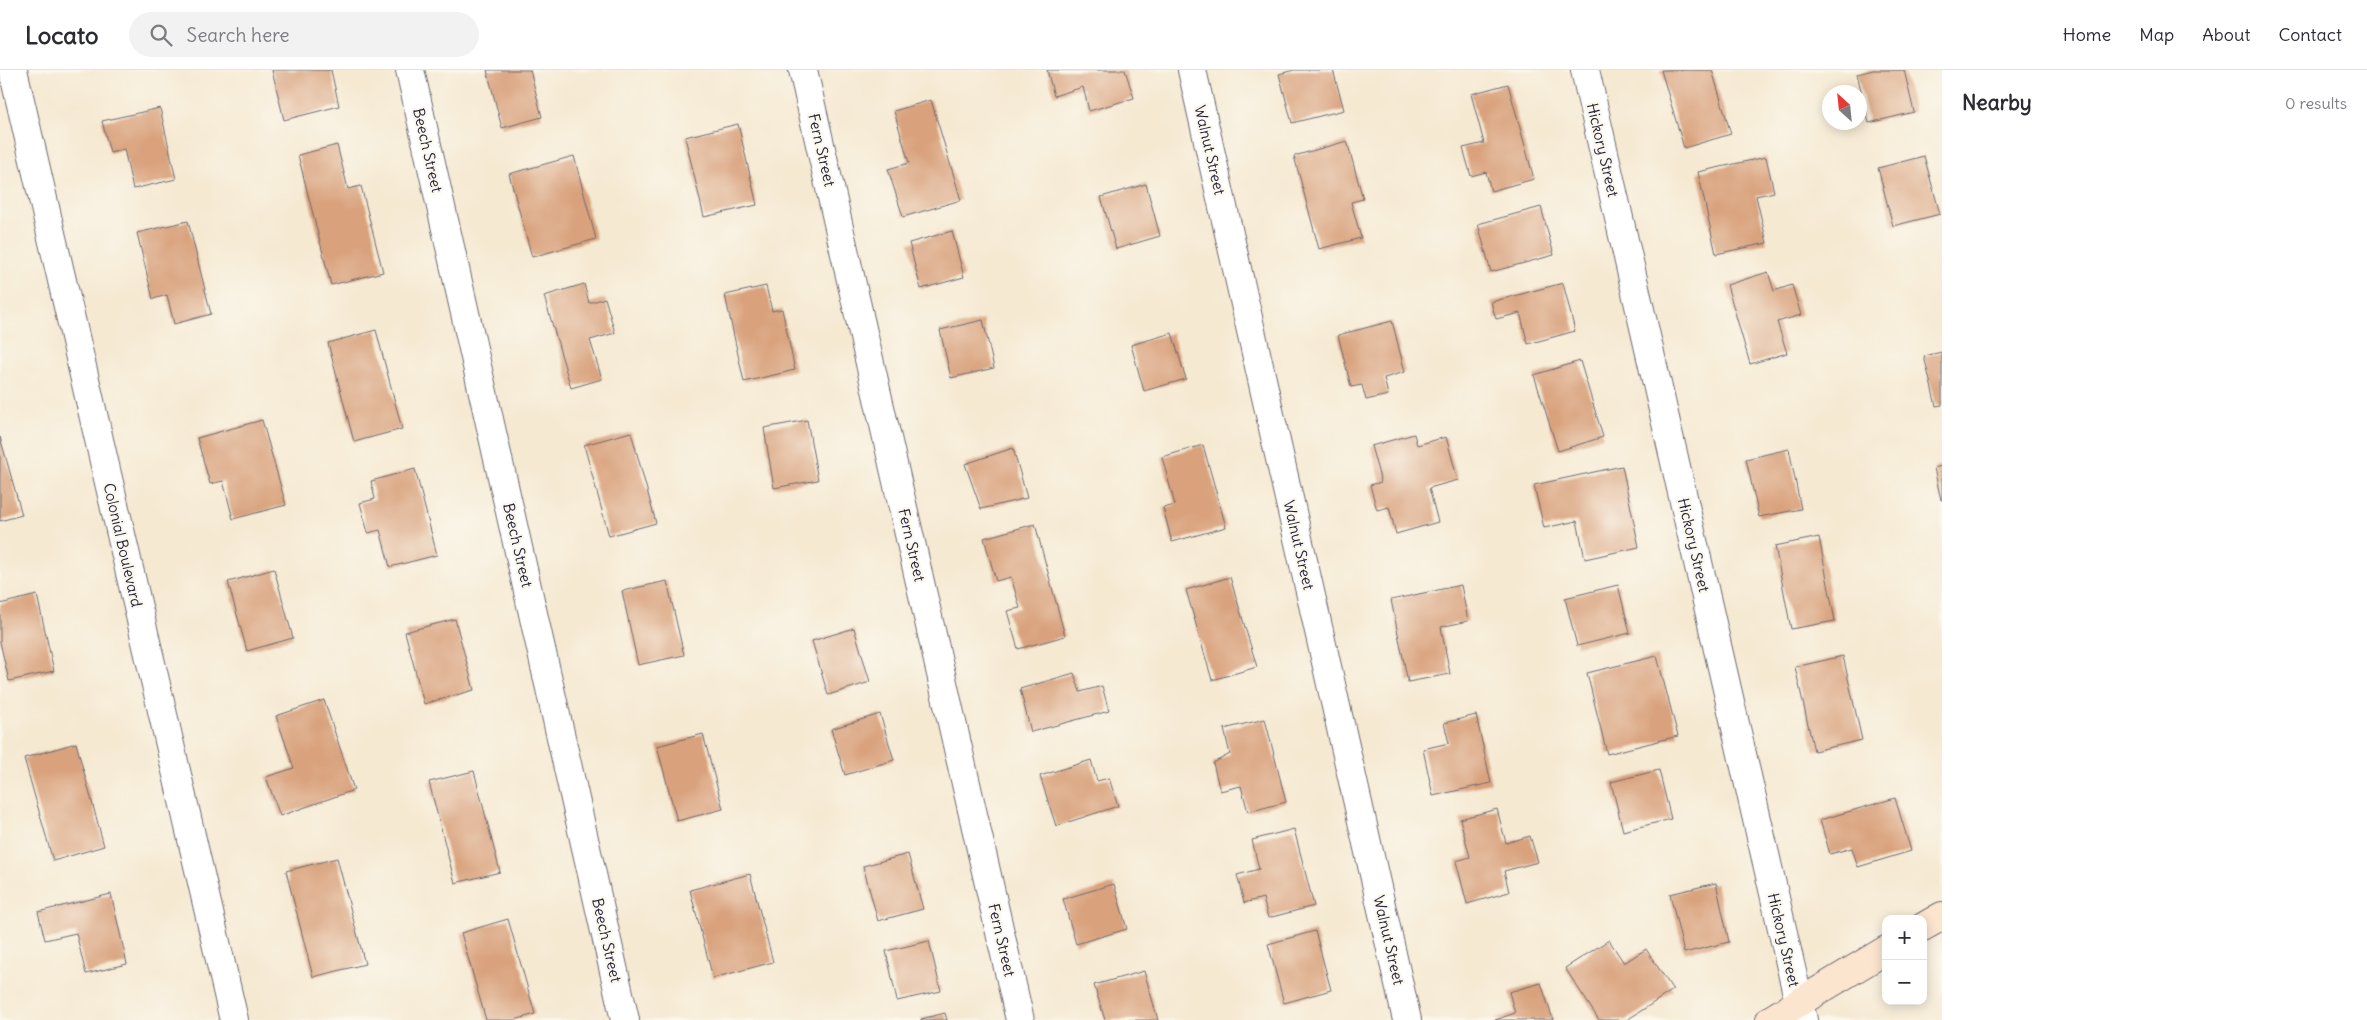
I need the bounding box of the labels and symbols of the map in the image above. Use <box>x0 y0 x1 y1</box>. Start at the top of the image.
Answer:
north arrow <box>1822 85 1867 130</box>
street label: Hickory Street <box>1583 101 1623 199</box>
street label: Walnut Street <box>1190 103 1230 197</box>
street label: Beech Street <box>409 106 447 194</box>
street label: Fern Street <box>804 112 840 188</box>
street label: Colonial Boulevard <box>100 481 147 609</box>
street label: Hickory Street <box>1674 496 1714 594</box>
street label: Walnut Street <box>1279 498 1319 592</box>
street label: Beech Street <box>499 501 537 589</box>
street label: Fern Street <box>894 507 930 583</box>
street label: Hickory Street <box>1764 891 1804 989</box>
street label: Walnut Street <box>1369 893 1409 987</box>
street label: Beech Street <box>588 896 626 984</box>
street label: Fern Street <box>984 902 1020 978</box>

